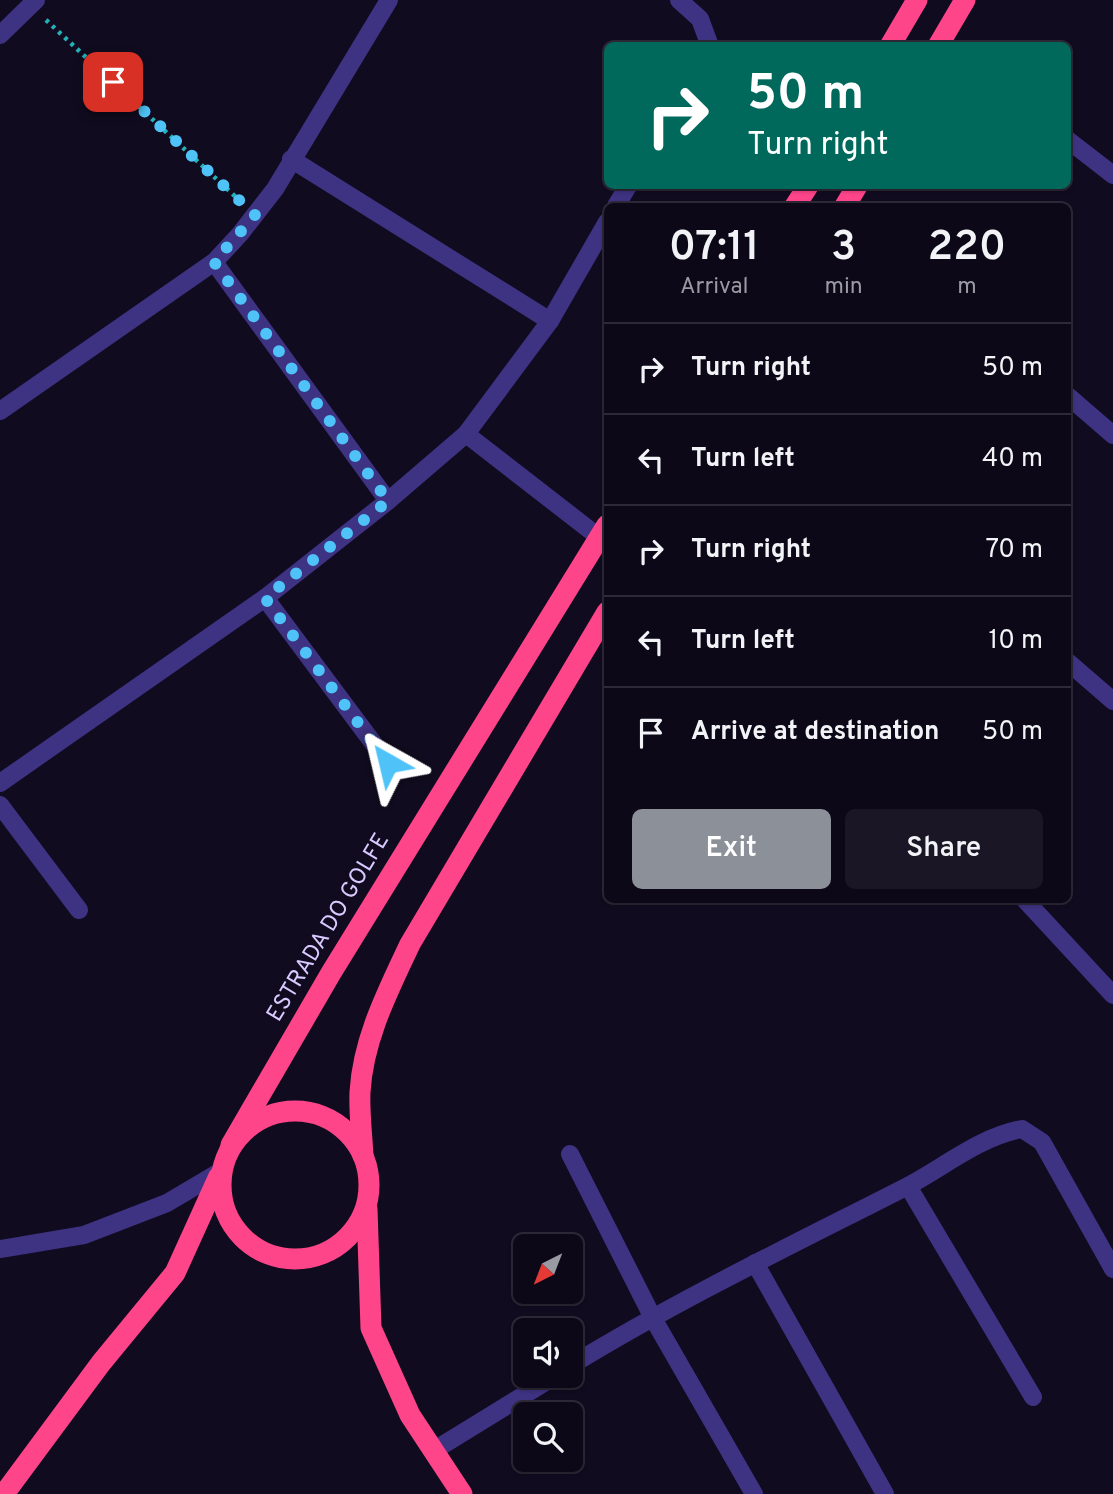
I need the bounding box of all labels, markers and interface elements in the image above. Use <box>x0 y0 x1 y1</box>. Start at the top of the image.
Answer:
pin <box>83 52 143 112</box>
icon: arrive <box>94 63 132 101</box>
text: 50 m <box>747 65 864 127</box>
icon: right <box>632 70 723 161</box>
text: Turn right <box>747 126 889 166</box>
text: 07:11 <box>669 222 760 275</box>
text: 3 <box>831 222 856 275</box>
text: 220 <box>928 222 1006 275</box>
text: Arrival <box>680 273 749 302</box>
text: min <box>825 273 863 302</box>
text: m <box>957 273 977 302</box>
icon: right <box>632 350 670 388</box>
text: Turn right <box>691 352 811 385</box>
text: 50 m <box>982 352 1043 385</box>
icon: left <box>632 441 670 479</box>
text: Turn left <box>691 443 795 476</box>
text: 40 m <box>982 443 1043 476</box>
icon: right <box>632 532 670 570</box>
text: Turn right <box>691 534 811 567</box>
text: 70 m <box>985 534 1043 567</box>
icon: left <box>632 623 670 661</box>
text: Turn left <box>691 625 795 658</box>
text: 10 m <box>988 625 1043 658</box>
icon: arrive <box>632 714 670 752</box>
text: Arrive at destination <box>691 716 939 749</box>
text: 50 m <box>982 716 1043 749</box>
position arrow <box>351 726 425 800</box>
button: Exit <box>632 809 831 889</box>
button: Share <box>845 809 1043 889</box>
street label: ESTRADA DO GOLFE <box>261 828 397 1028</box>
north arrow <box>513 1234 583 1304</box>
map controls <box>513 1234 583 1472</box>
button: sound <box>513 1318 583 1388</box>
button: search <box>513 1402 583 1472</box>

